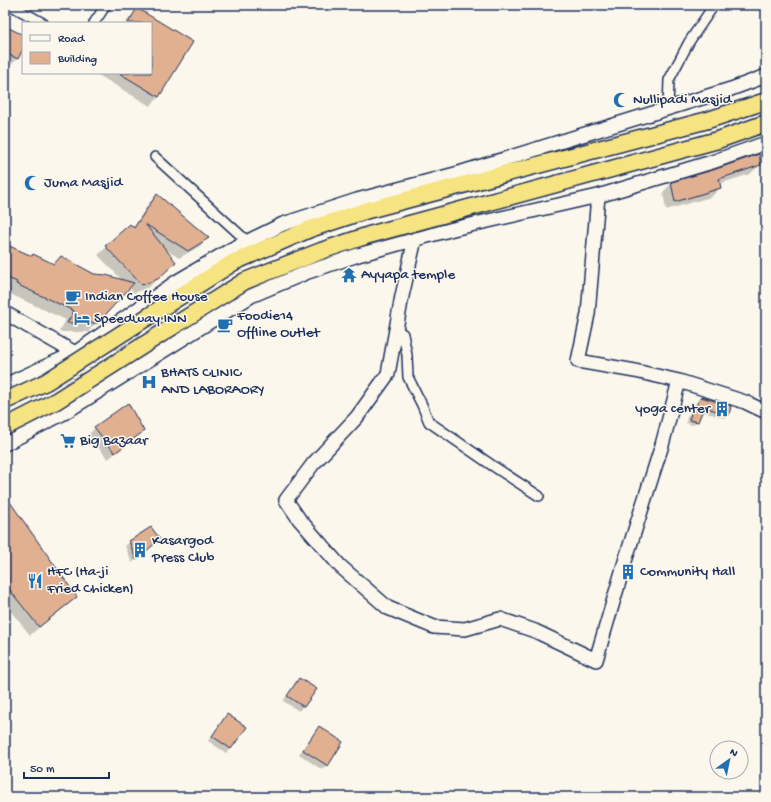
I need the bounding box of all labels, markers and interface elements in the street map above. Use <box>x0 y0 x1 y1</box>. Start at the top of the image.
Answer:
legend <box>22 22 152 74</box>
text: Road <box>58 33 85 47</box>
text: Building <box>57 53 97 67</box>
mosque icon: Nullipadi Masjid <box>612 91 630 109</box>
place label: Nullipadi Masjid <box>633 91 733 109</box>
mosque icon: Juma Masjid <box>23 174 41 192</box>
place label: Juma Masjid <box>44 174 123 192</box>
temple icon: Ayyapa temple <box>340 266 358 284</box>
place label: Ayyapa temple <box>361 266 455 284</box>
cafe icon: Indian Coffee House <box>64 288 82 306</box>
place label: Indian Coffee House <box>85 288 208 306</box>
place label: Foodie14 Offline Outlet <box>236 307 321 342</box>
hotel icon: Speedway INN <box>73 310 91 328</box>
place label: Speedway INN <box>94 310 187 328</box>
cafe icon: Foodie14 Offline Outlet <box>216 316 234 334</box>
place label: BHATS CLINIC AND LABORAORY <box>160 364 265 399</box>
hospital icon: BHATS CLINIC AND LABORAORY <box>140 373 158 391</box>
place label: yoga center <box>635 400 712 418</box>
building icon: yoga center <box>713 400 731 418</box>
supermarket icon: Big Bazaar <box>59 432 77 450</box>
place label: Big Bazaar <box>79 432 149 450</box>
place label: Kasargod Press Club <box>151 532 214 567</box>
building icon: Kasargod Press Club <box>131 541 149 559</box>
place label: HFC (Ha-ji Fried Chicken) <box>46 563 134 598</box>
building icon: Community Hall <box>619 563 637 581</box>
place label: Community Hall <box>640 563 735 581</box>
restaurant icon: HFC (Ha-ji Fried Chicken) <box>26 572 44 590</box>
north arrow <box>709 740 749 780</box>
text: N <box>727 746 740 760</box>
scale bar <box>24 754 109 780</box>
text: 50 m <box>30 763 55 777</box>

